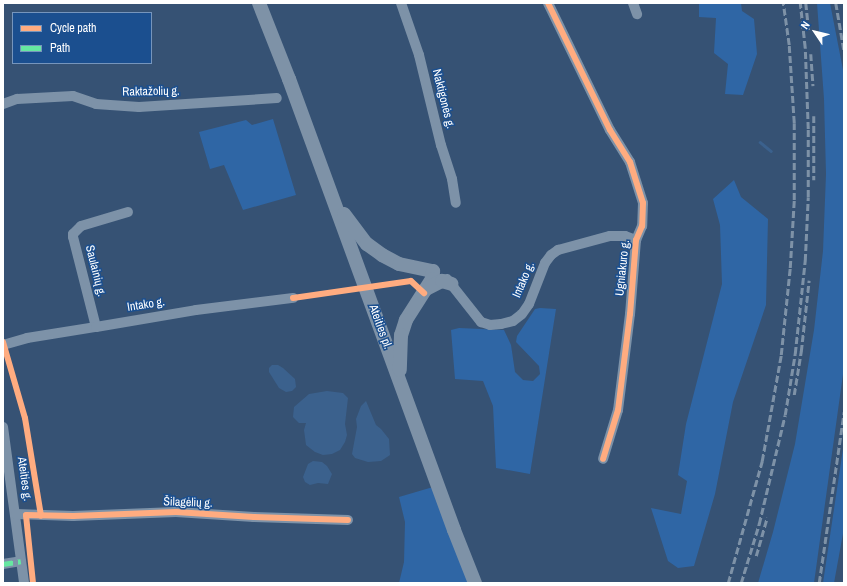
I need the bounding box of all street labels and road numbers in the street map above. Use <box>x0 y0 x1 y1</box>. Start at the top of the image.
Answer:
street label: Naktigonės g. <box>429 68 457 130</box>
street label: Raktažolių g. <box>122 84 180 100</box>
street label: Ugniakuro g. <box>613 239 633 297</box>
street label: Saulainių g. <box>82 244 108 298</box>
street label: Intako g. <box>510 260 538 300</box>
street label: Intako g. <box>126 295 166 315</box>
street label: Ateities pl. <box>365 303 395 351</box>
street label: Ateities g. <box>14 456 34 502</box>
street label: Šilagėlių g. <box>163 495 213 511</box>

